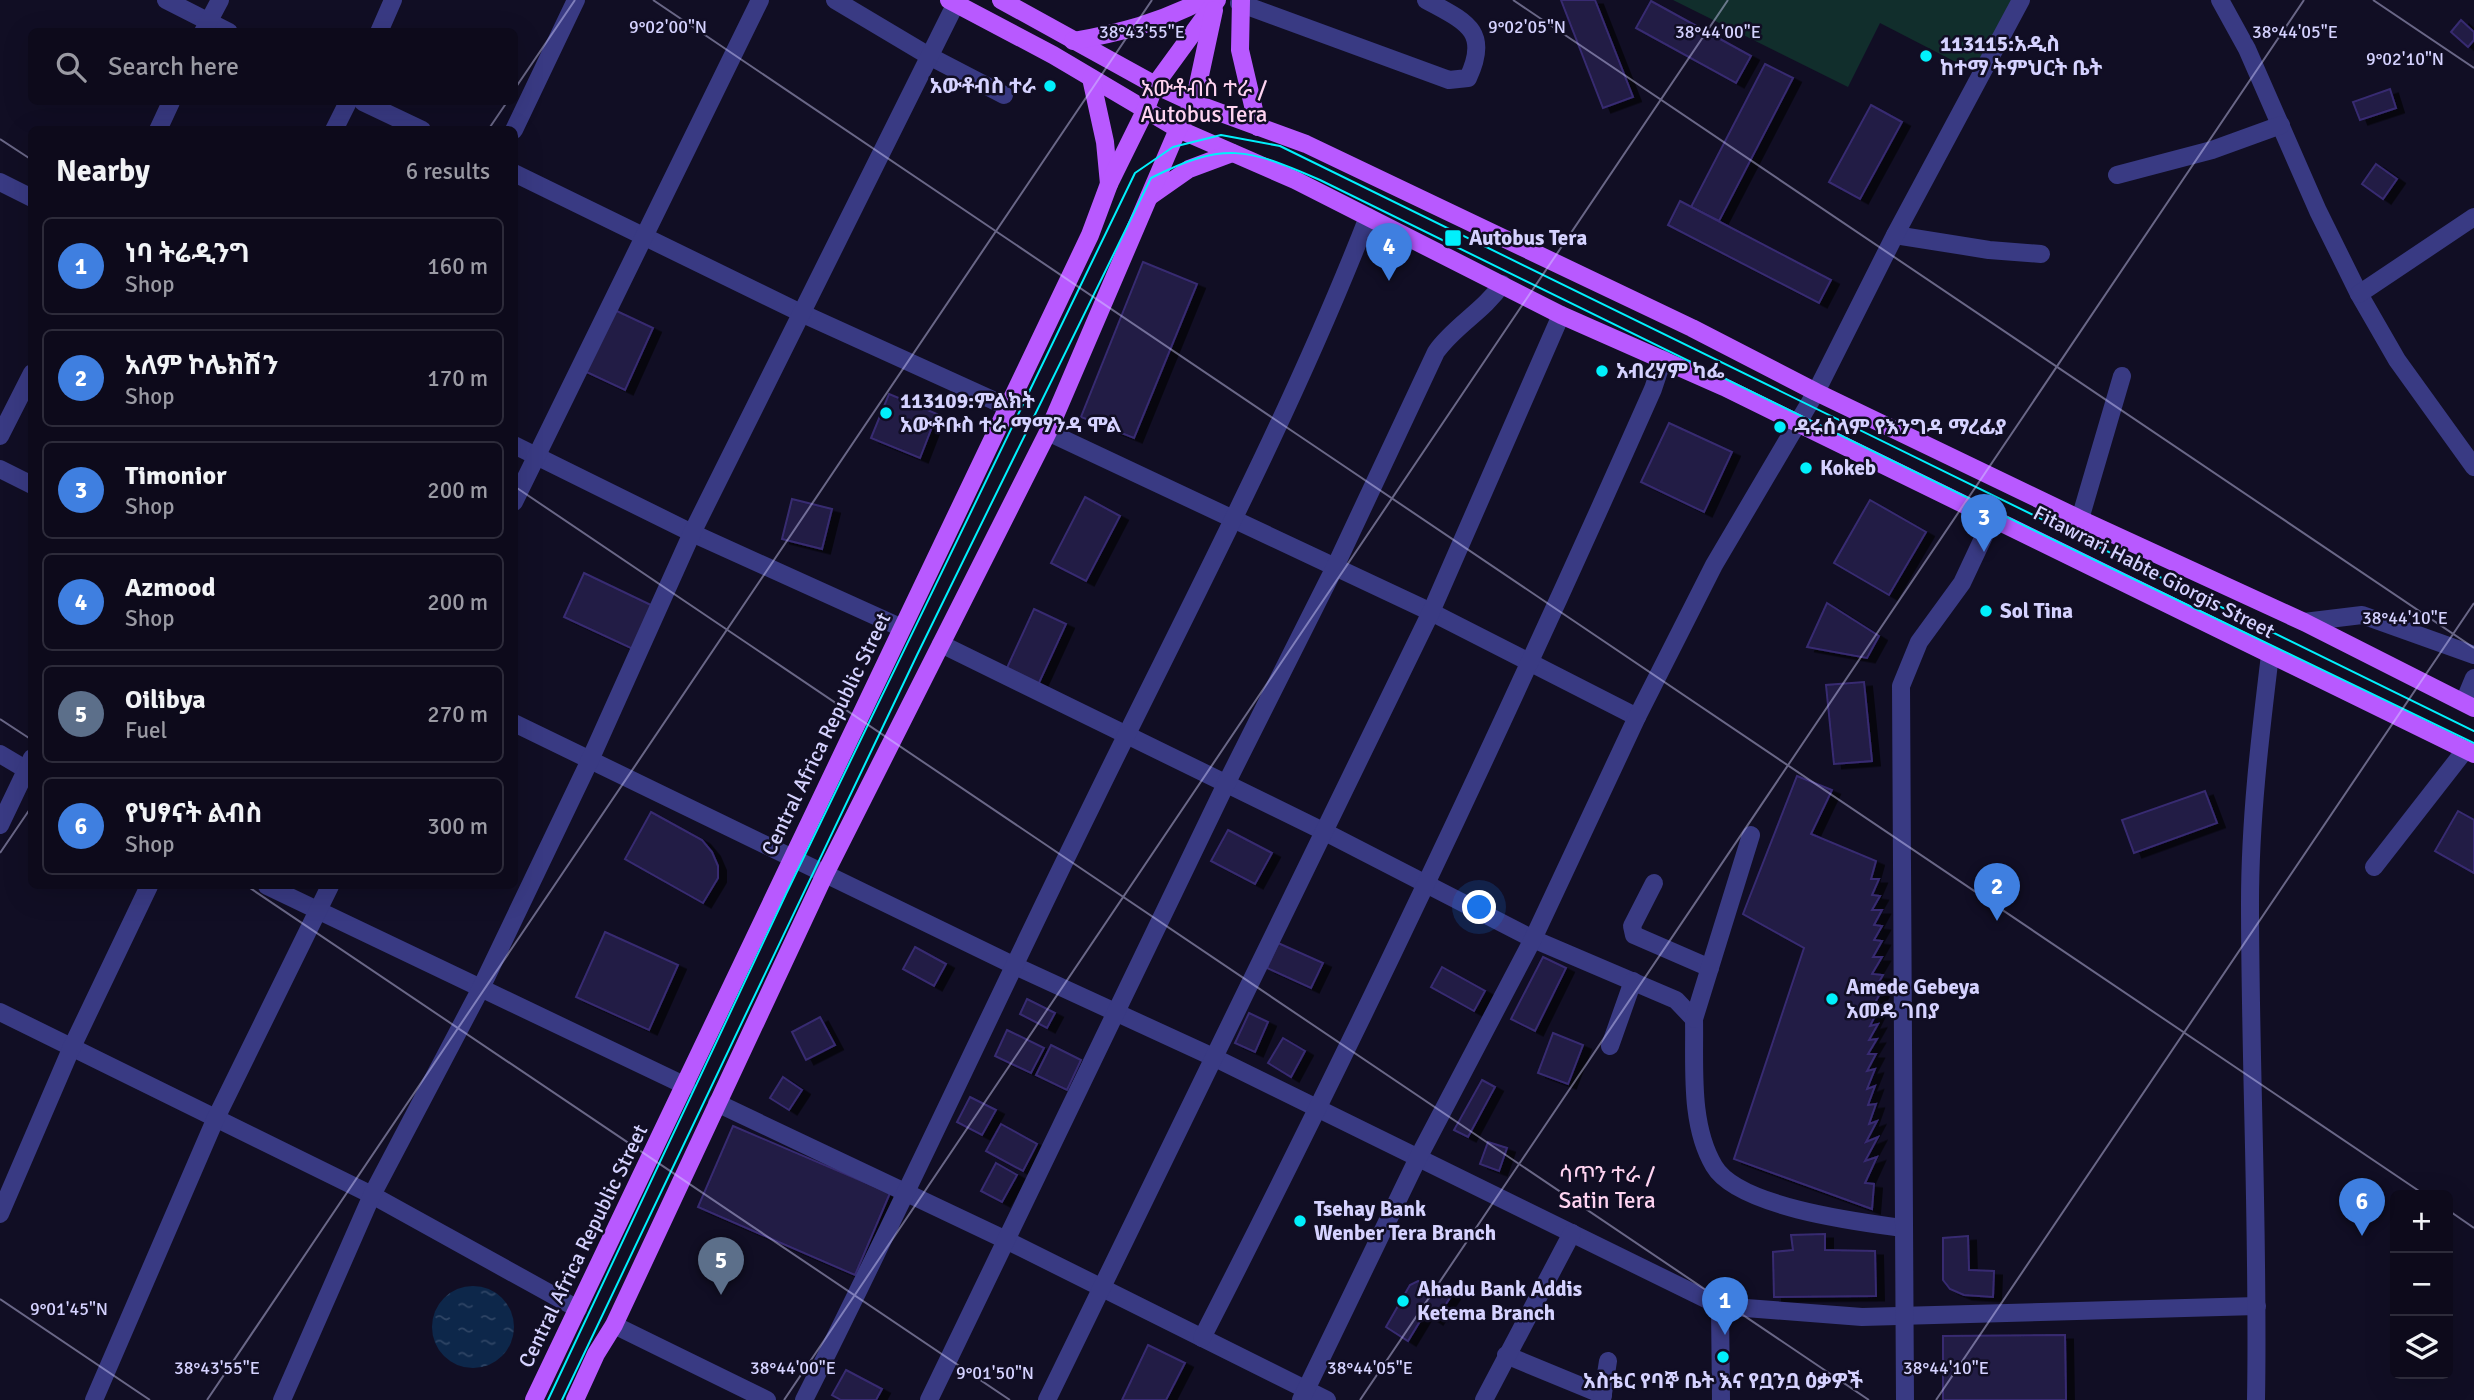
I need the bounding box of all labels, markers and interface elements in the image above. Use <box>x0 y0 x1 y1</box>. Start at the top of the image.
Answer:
text: 9°02'00"N <box>629 16 707 38</box>
text: 9°02'05"N <box>1488 16 1566 38</box>
text: 38°43'55"E <box>1099 21 1185 43</box>
text: 38°44'00"E <box>1675 21 1761 43</box>
text: 38°44'05"E <box>2252 21 2338 43</box>
search box <box>28 28 518 105</box>
place label: 113115:አዲስ ከተማ ትምህርት ቤት <box>1940 31 2103 81</box>
icon: search <box>52 48 90 86</box>
marker: 113115:አዲስ ከተማ ትምህርት ቤት <box>1918 48 1934 64</box>
text: 9°02'10"N <box>2366 48 2444 70</box>
text: Search here <box>108 51 239 83</box>
place label: አውቶብስ ተራ <box>930 73 1036 99</box>
district label: አውቶብስ ተራ / Autobus Tera <box>1141 74 1267 129</box>
marker: አውቶብስ ተራ <box>1042 78 1058 94</box>
text: Nearby <box>56 153 150 190</box>
text: 6 results <box>406 157 490 186</box>
pin: 4 <box>1366 223 1412 281</box>
place label: Autobus Tera <box>1469 225 1587 251</box>
marker: Autobus Tera <box>1443 228 1463 248</box>
text: ነባ ትሬዲንግ <box>125 238 250 270</box>
text: 1 <box>75 252 87 281</box>
text: 160 m <box>427 252 488 281</box>
text: Shop <box>125 270 174 299</box>
text: አለም ኮሌክሽን <box>125 350 278 382</box>
place label: አብረሃም ካፌ <box>1616 358 1725 384</box>
marker: አብረሃም ካፌ <box>1594 363 1610 379</box>
text: 2 <box>75 364 87 393</box>
text: 170 m <box>427 364 488 393</box>
text: Shop <box>125 382 174 411</box>
place label: 113109:ምልክት አውቶቡስ ተራ ማማንዳ ሞል <box>900 388 1122 438</box>
marker: 113109:ምልክት አውቶቡስ ተራ ማማንዳ ሞል <box>878 405 894 421</box>
place label: ዳሩሰላም የእንግዳ ማረፊያ <box>1794 414 2006 440</box>
marker: ዳሩሰላም የእንግዳ ማረፊያ <box>1772 419 1788 435</box>
place label: Kokeb <box>1820 455 1876 481</box>
text: Timonior <box>125 460 226 492</box>
marker: Kokeb <box>1798 460 1814 476</box>
text: 3 <box>75 476 87 505</box>
text: 200 m <box>427 476 488 505</box>
text: Shop <box>125 492 174 521</box>
pin: 3 <box>1961 494 2007 552</box>
street label: Fitawrari Habte Giorgis Street <box>2029 500 2279 644</box>
text: Azmood <box>125 572 215 604</box>
text: 4 <box>75 588 87 617</box>
text: 200 m <box>427 588 488 617</box>
place label: Sol Tina <box>2000 598 2073 624</box>
marker: Sol Tina <box>1978 603 1994 619</box>
text: Shop <box>125 604 174 633</box>
text: 38°44'10"E <box>2362 607 2448 629</box>
street label: Central Africa Republic Street <box>756 608 896 860</box>
text: Oilibya <box>125 684 206 716</box>
text: 5 <box>75 700 87 729</box>
text: 270 m <box>427 700 488 729</box>
text: Fuel <box>125 716 167 745</box>
text: የህፃናት ልብስ <box>125 798 262 830</box>
text: 6 <box>75 812 87 841</box>
text: 300 m <box>427 812 488 841</box>
text: Shop <box>125 830 174 859</box>
pin: 2 <box>1974 863 2020 921</box>
your location <box>1462 890 1496 924</box>
place label: Amede Gebeya አመዴ ገበያ <box>1846 974 1980 1024</box>
marker: Amede Gebeya አመዴ ገበያ <box>1824 991 1840 1007</box>
street label: Central Africa Republic Street <box>513 1120 653 1372</box>
district label: ሳጥን ተራ / Satin Tera <box>1558 1160 1656 1215</box>
pin: 6 <box>2339 1178 2385 1236</box>
map controls <box>2390 1190 2453 1379</box>
button: + <box>2390 1190 2453 1253</box>
place label: Tsehay Bank Wenber Tera Branch <box>1314 1196 1496 1246</box>
marker: Tsehay Bank Wenber Tera Branch <box>1292 1213 1308 1229</box>
pin: 5 <box>698 1237 744 1295</box>
button: − <box>2390 1253 2453 1316</box>
place label: Ahadu Bank Addis Ketema Branch <box>1417 1276 1582 1326</box>
pin: 1 <box>1702 1277 1748 1335</box>
marker: Ahadu Bank Addis Ketema Branch <box>1395 1293 1411 1309</box>
text: 9°01'45"N <box>30 1298 108 1320</box>
button: layers <box>2390 1316 2453 1379</box>
marker: አስቴር የባኞ ቤት እና የቧንቧ ዕቃዎች <box>1715 1349 1731 1365</box>
text: 38°43'55"E <box>174 1357 260 1379</box>
text: 38°44'00"E <box>750 1357 836 1379</box>
text: 38°44'05"E <box>1327 1357 1413 1379</box>
text: 38°44'10"E <box>1903 1357 1989 1379</box>
text: 9°01'50"N <box>956 1362 1034 1384</box>
place label: አስቴር የባኞ ቤት እና የቧንቧ ዕቃዎች <box>1583 1368 1864 1394</box>

